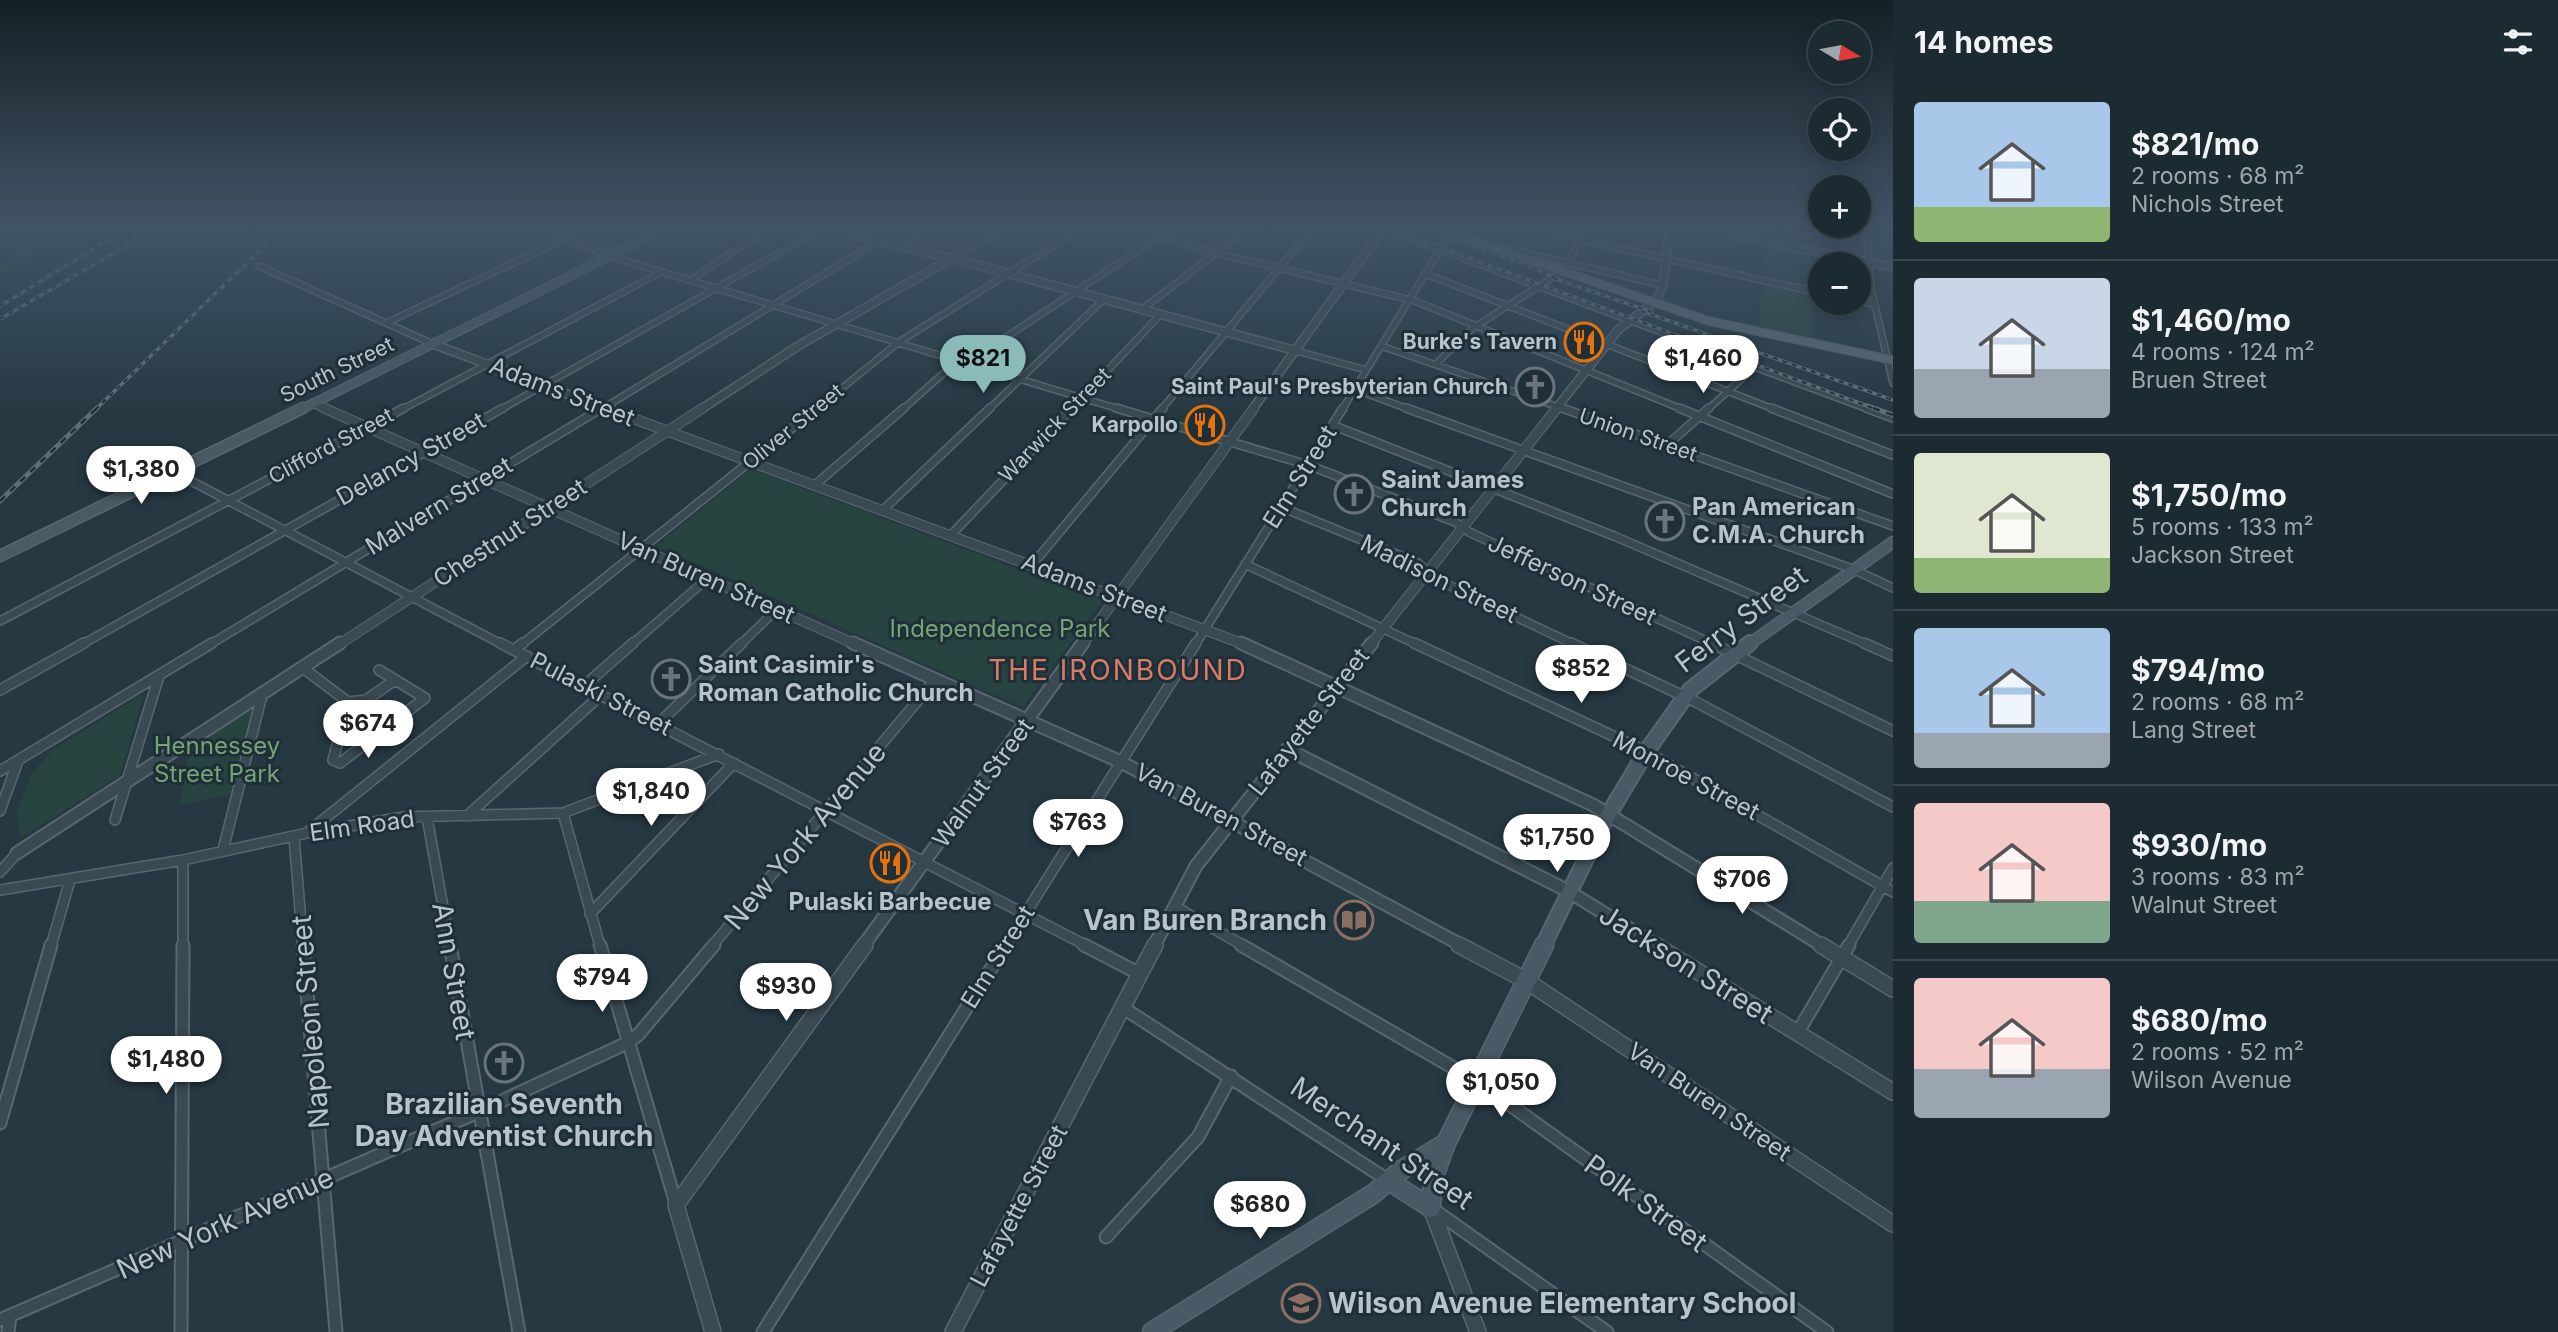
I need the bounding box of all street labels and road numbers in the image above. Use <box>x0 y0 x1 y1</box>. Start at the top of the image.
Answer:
street label: South Street <box>276 331 398 408</box>
street label: Adams Street <box>486 351 639 433</box>
street label: Warwick Street <box>993 362 1116 487</box>
street label: Oliver Street <box>737 378 848 475</box>
street label: Clifford Street <box>264 402 398 489</box>
street label: Union Street <box>1576 403 1701 466</box>
street label: Delancy Street <box>331 406 491 511</box>
street label: Elm Street <box>1257 420 1343 533</box>
street label: Malvern Street <box>360 450 518 561</box>
street label: Chestnut Street <box>428 472 592 593</box>
street label: Van Buren Street <box>613 525 799 630</box>
street label: Madison Street <box>1356 528 1523 629</box>
street label: Jefferson Street <box>1483 528 1661 631</box>
street label: Adams Street <box>1018 547 1171 629</box>
street label: Ferry Street <box>1668 558 1814 680</box>
street label: Lafayette Street <box>1242 642 1375 801</box>
street label: Pulaski Street <box>526 645 677 742</box>
street label: Walnut Street <box>926 712 1039 853</box>
street label: Monroe Street <box>1608 725 1765 826</box>
street label: New York Avenue <box>717 735 893 937</box>
street label: Van Buren Street <box>1130 757 1312 872</box>
street label: Elm Road <box>307 804 416 847</box>
street label: Jackson Street <box>1593 897 1779 1031</box>
street label: Ann Street <box>425 899 483 1043</box>
street label: Elm Street <box>955 900 1041 1013</box>
street label: Napoleon Street <box>284 914 336 1130</box>
street label: Van Buren Street <box>1622 1036 1797 1167</box>
street label: Merchant Street <box>1284 1069 1480 1217</box>
street label: Lafayette Street <box>964 1120 1073 1292</box>
street label: Polk Street <box>1578 1147 1714 1259</box>
street label: New York Avenue <box>111 1160 339 1286</box>

